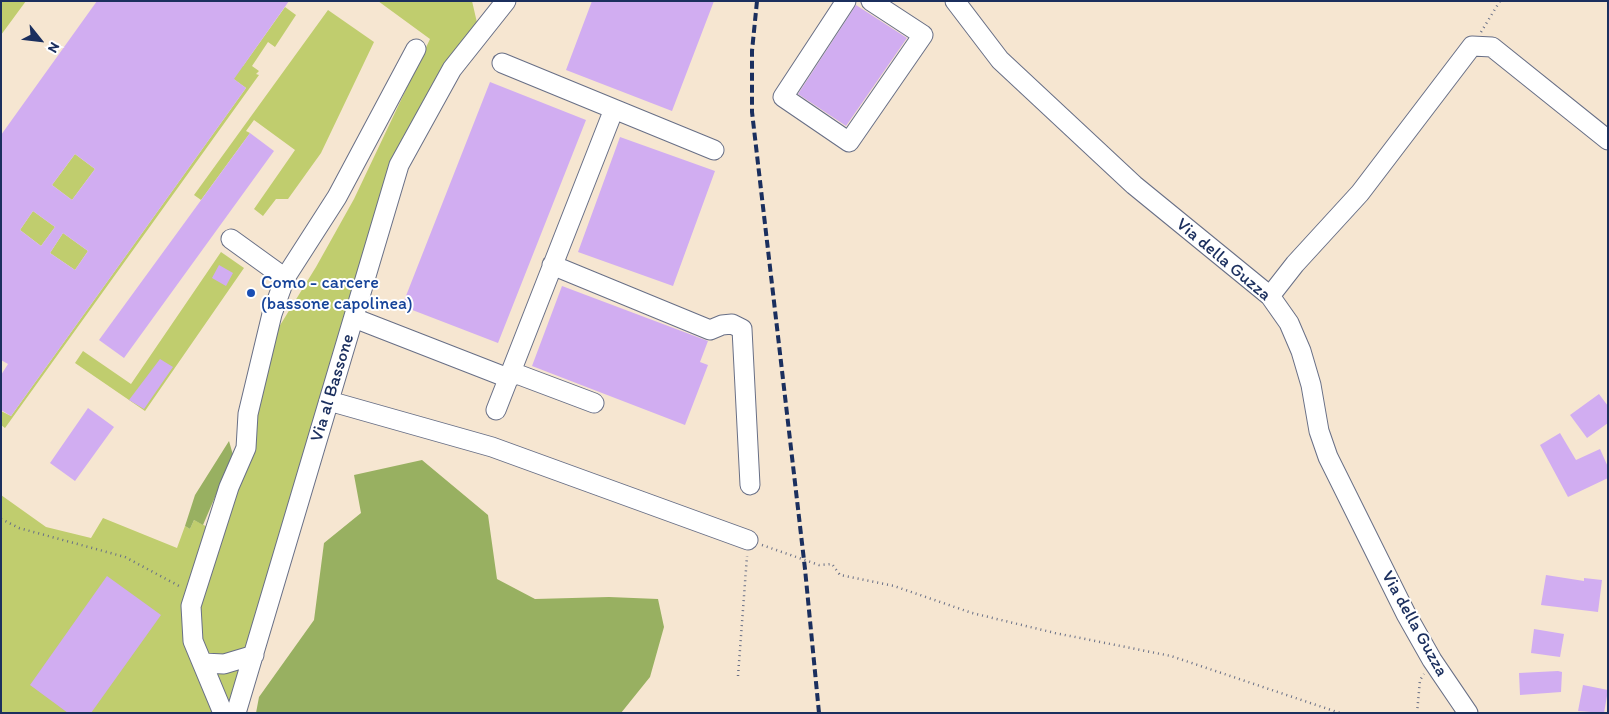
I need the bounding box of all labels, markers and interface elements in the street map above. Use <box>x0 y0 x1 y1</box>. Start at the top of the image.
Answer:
north arrow <box>15 15 65 65</box>
text: N <box>44 39 63 56</box>
street label: Via della Guzza <box>1171 214 1275 306</box>
place label: Como - carcere (bassone capolinea) <box>261 272 413 314</box>
marker: Como - carcere (bassone capolinea) <box>245 287 257 299</box>
street label: Via al Bassone <box>306 331 360 445</box>
street label: Via della Guzza <box>1376 567 1452 681</box>

